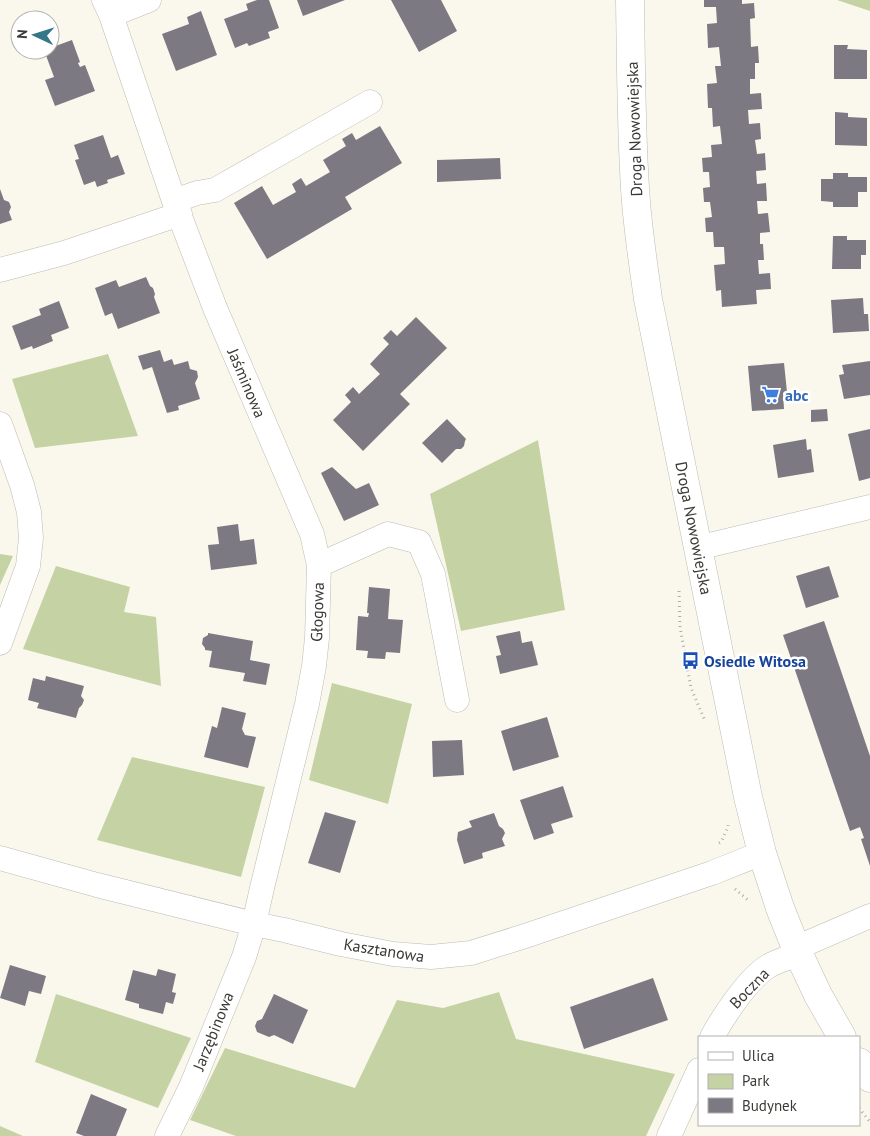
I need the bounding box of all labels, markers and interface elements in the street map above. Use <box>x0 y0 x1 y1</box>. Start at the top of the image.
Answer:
north arrow <box>10 10 60 60</box>
text: N <box>13 29 31 39</box>
street label: Droga Nowowiejska <box>622 61 646 197</box>
street label: Jaśminowa <box>223 344 271 421</box>
supermarket icon: abc <box>761 385 781 405</box>
place label: abc <box>785 385 809 405</box>
street label: Droga Nowowiejska <box>671 460 717 596</box>
street label: Głogowa <box>306 582 328 642</box>
bus stop icon: Osiedle Witosa <box>680 651 700 671</box>
place label: Osiedle Witosa <box>704 651 806 671</box>
street label: Kasztanowa <box>342 934 426 966</box>
street label: Boczna <box>725 964 773 1012</box>
street label: Jarzębinowa <box>188 989 238 1074</box>
legend <box>698 1036 860 1126</box>
text: Ulica <box>742 1046 774 1065</box>
text: Park <box>742 1071 770 1090</box>
text: Budynek <box>742 1096 798 1115</box>

